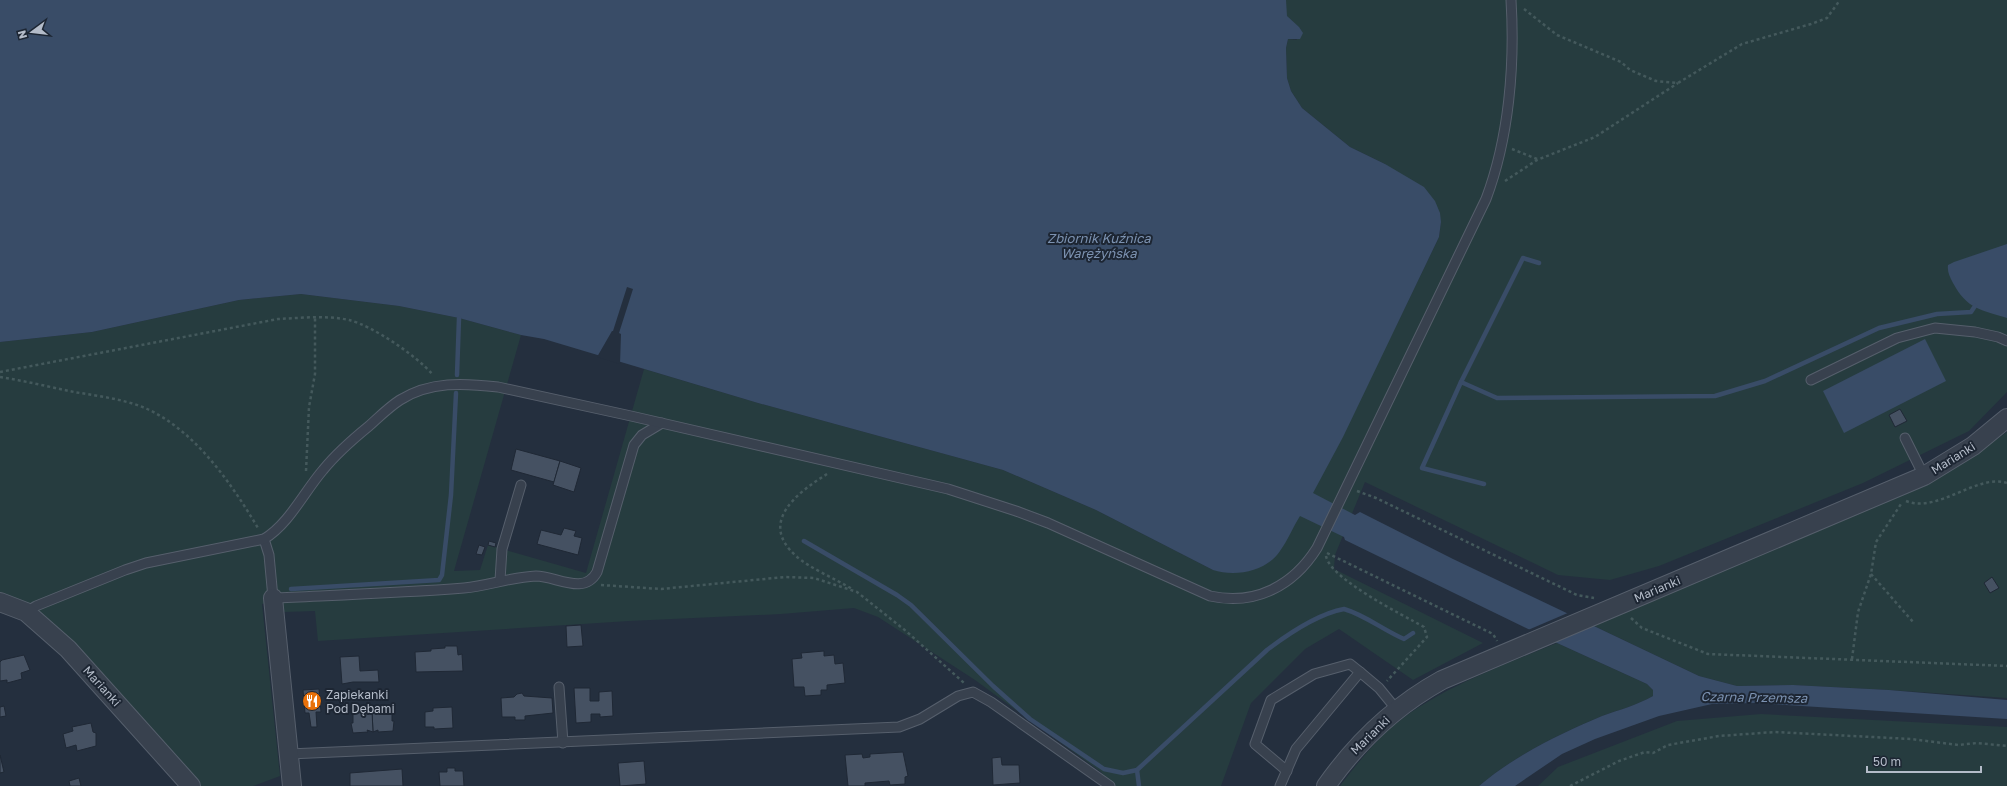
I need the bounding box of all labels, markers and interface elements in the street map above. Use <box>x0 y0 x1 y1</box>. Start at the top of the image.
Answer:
north arrow <box>12 12 52 52</box>
text: N <box>14 29 29 40</box>
water label: Zbiornik Kuźnica Warężyńska <box>1047 230 1151 261</box>
street label: Marianki <box>1928 439 1978 477</box>
street label: Marianki <box>1631 572 1683 606</box>
street label: Marianki <box>80 663 124 709</box>
place label: Zapiekanki Pod Dębami <box>326 687 395 716</box>
water label: Czarna Przemsza <box>1701 688 1808 706</box>
restaurant icon: Zapiekanki Pod Dębami <box>301 690 323 712</box>
street label: Marianki <box>1347 713 1393 757</box>
scale bar <box>1867 748 1981 774</box>
text: 50 m <box>1873 754 1901 769</box>

